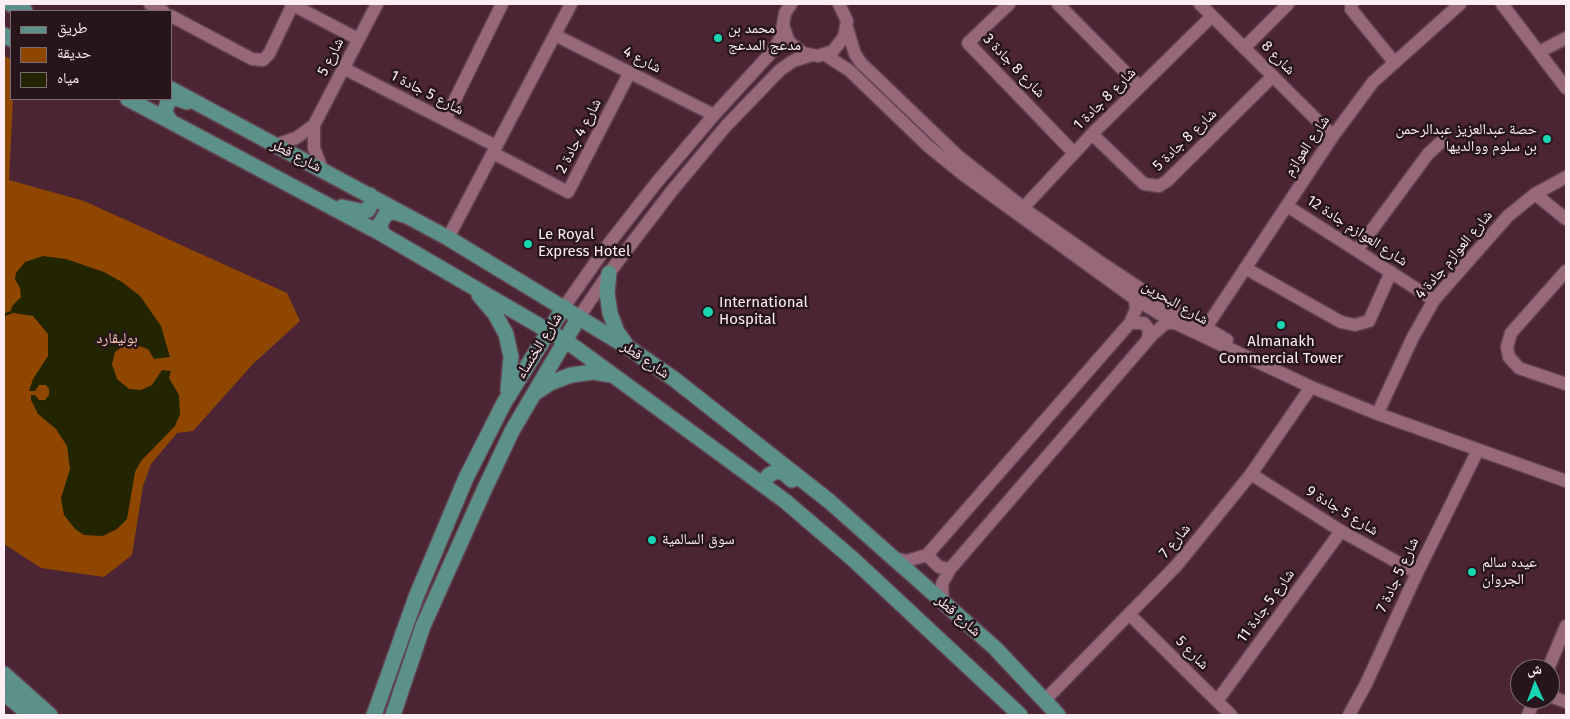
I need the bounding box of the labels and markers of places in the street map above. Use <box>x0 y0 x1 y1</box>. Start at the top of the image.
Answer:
place label: محمد بن مدعج المدعج <box>728 20 801 55</box>
marker: محمد بن مدعج المدعج <box>712 32 724 44</box>
place label: حصة عبدالعزيز عبدالرحمن بن سلوم ووالديها <box>1395 121 1537 156</box>
marker: حصة عبدالعزيز عبدالرحمن بن سلوم ووالديها <box>1541 133 1553 145</box>
place label: Le Royal Express Hotel <box>538 226 630 261</box>
marker: Le Royal Express Hotel <box>522 238 534 250</box>
place label: International Hospital <box>719 294 808 329</box>
marker: International Hospital <box>701 305 715 319</box>
marker: Almanakh Commercial Tower <box>1275 319 1287 331</box>
place label: Almanakh Commercial Tower <box>1219 333 1343 368</box>
place label: سوق السالمية <box>662 531 735 549</box>
marker: سوق السالمية <box>646 534 658 546</box>
place label: عيده سالم الجروان <box>1482 554 1537 589</box>
marker: عيده سالم الجروان <box>1466 566 1478 578</box>

